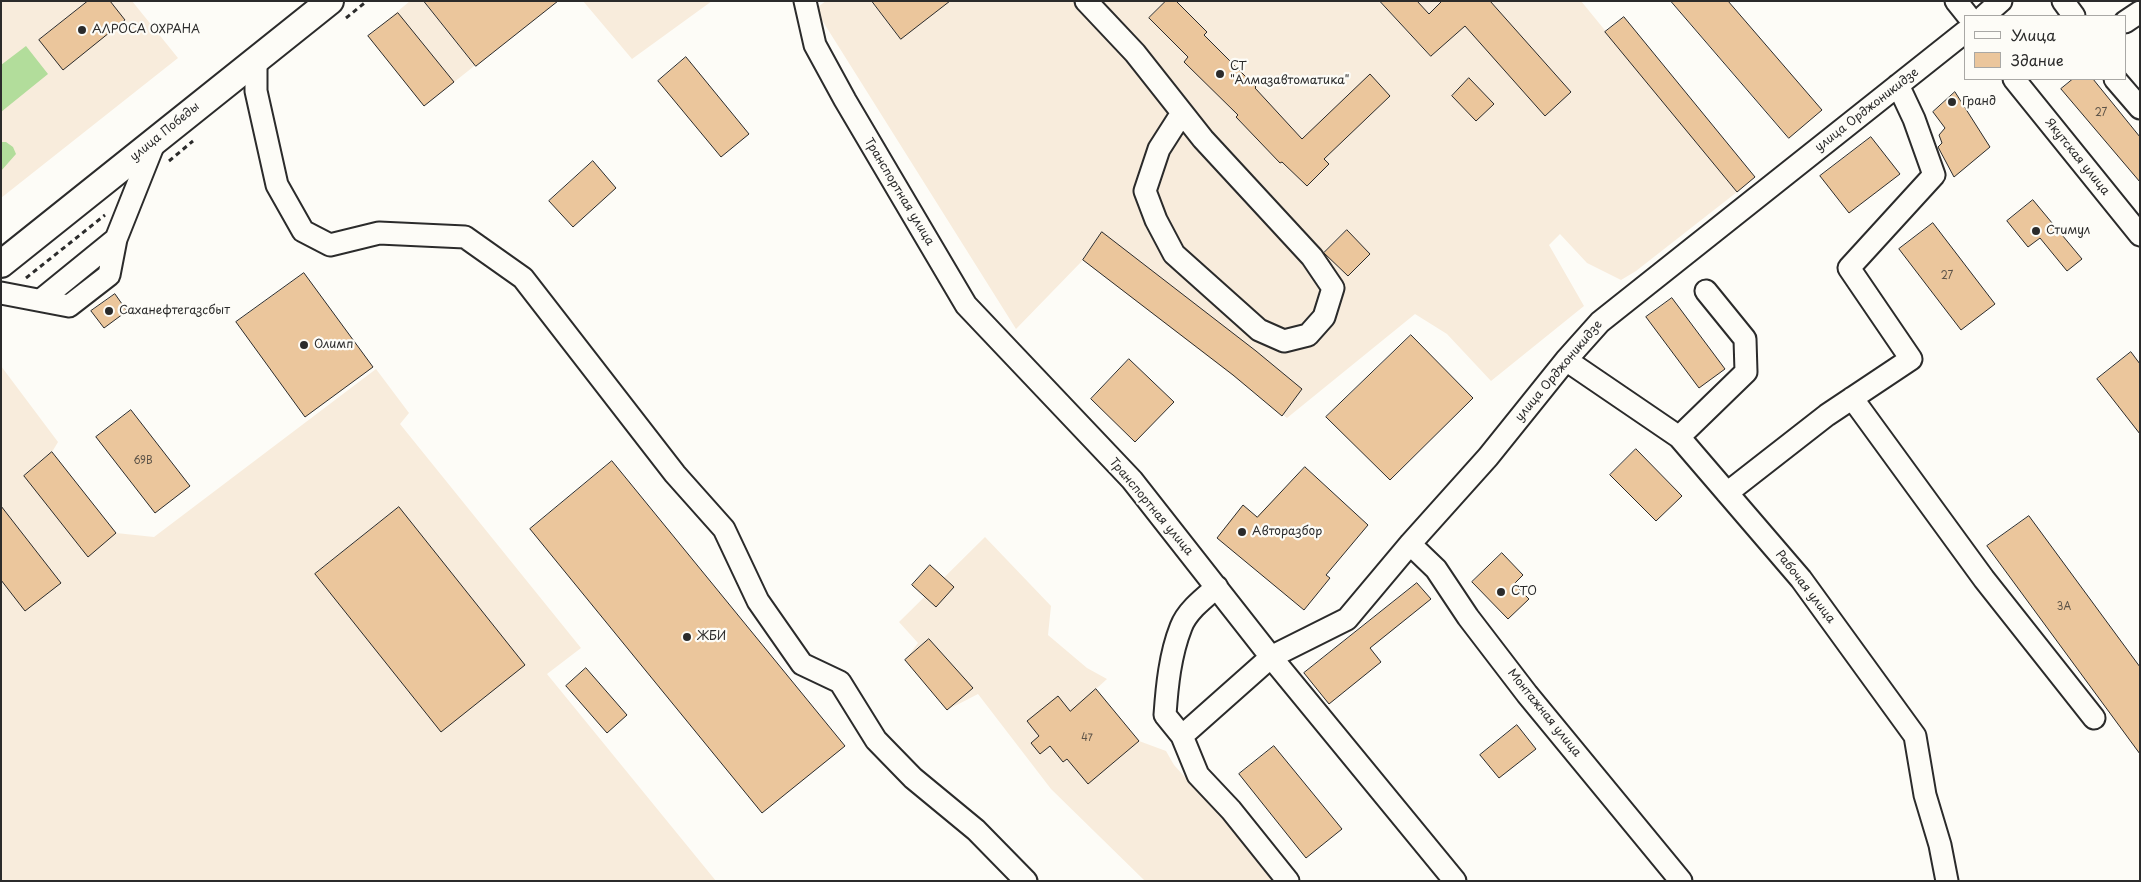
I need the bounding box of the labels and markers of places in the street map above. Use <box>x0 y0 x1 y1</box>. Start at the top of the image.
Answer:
place label: АЛРОСА ОХРАНА <box>92 23 200 37</box>
marker: АЛРОСА ОХРАНА <box>76 24 88 36</box>
place label: СТ "Алмазавтоматика" <box>1230 60 1349 88</box>
marker: СТ "Алмазавтоматика" <box>1214 68 1226 80</box>
place label: Гранд <box>1962 95 1996 109</box>
marker: Гранд <box>1946 96 1958 108</box>
place label: Стимул <box>2046 224 2090 238</box>
marker: Стимул <box>2030 225 2042 237</box>
place label: Саханефтегазсбыт <box>119 304 230 318</box>
marker: Саханефтегазсбыт <box>103 305 115 317</box>
place label: Олимп <box>314 338 353 352</box>
marker: Олимп <box>298 339 310 351</box>
place label: Авторазбор <box>1252 525 1322 539</box>
marker: Авторазбор <box>1236 526 1248 538</box>
place label: СТО <box>1511 585 1537 599</box>
marker: СТО <box>1495 586 1507 598</box>
place label: ЖБИ <box>697 630 726 644</box>
marker: ЖБИ <box>681 631 693 643</box>

